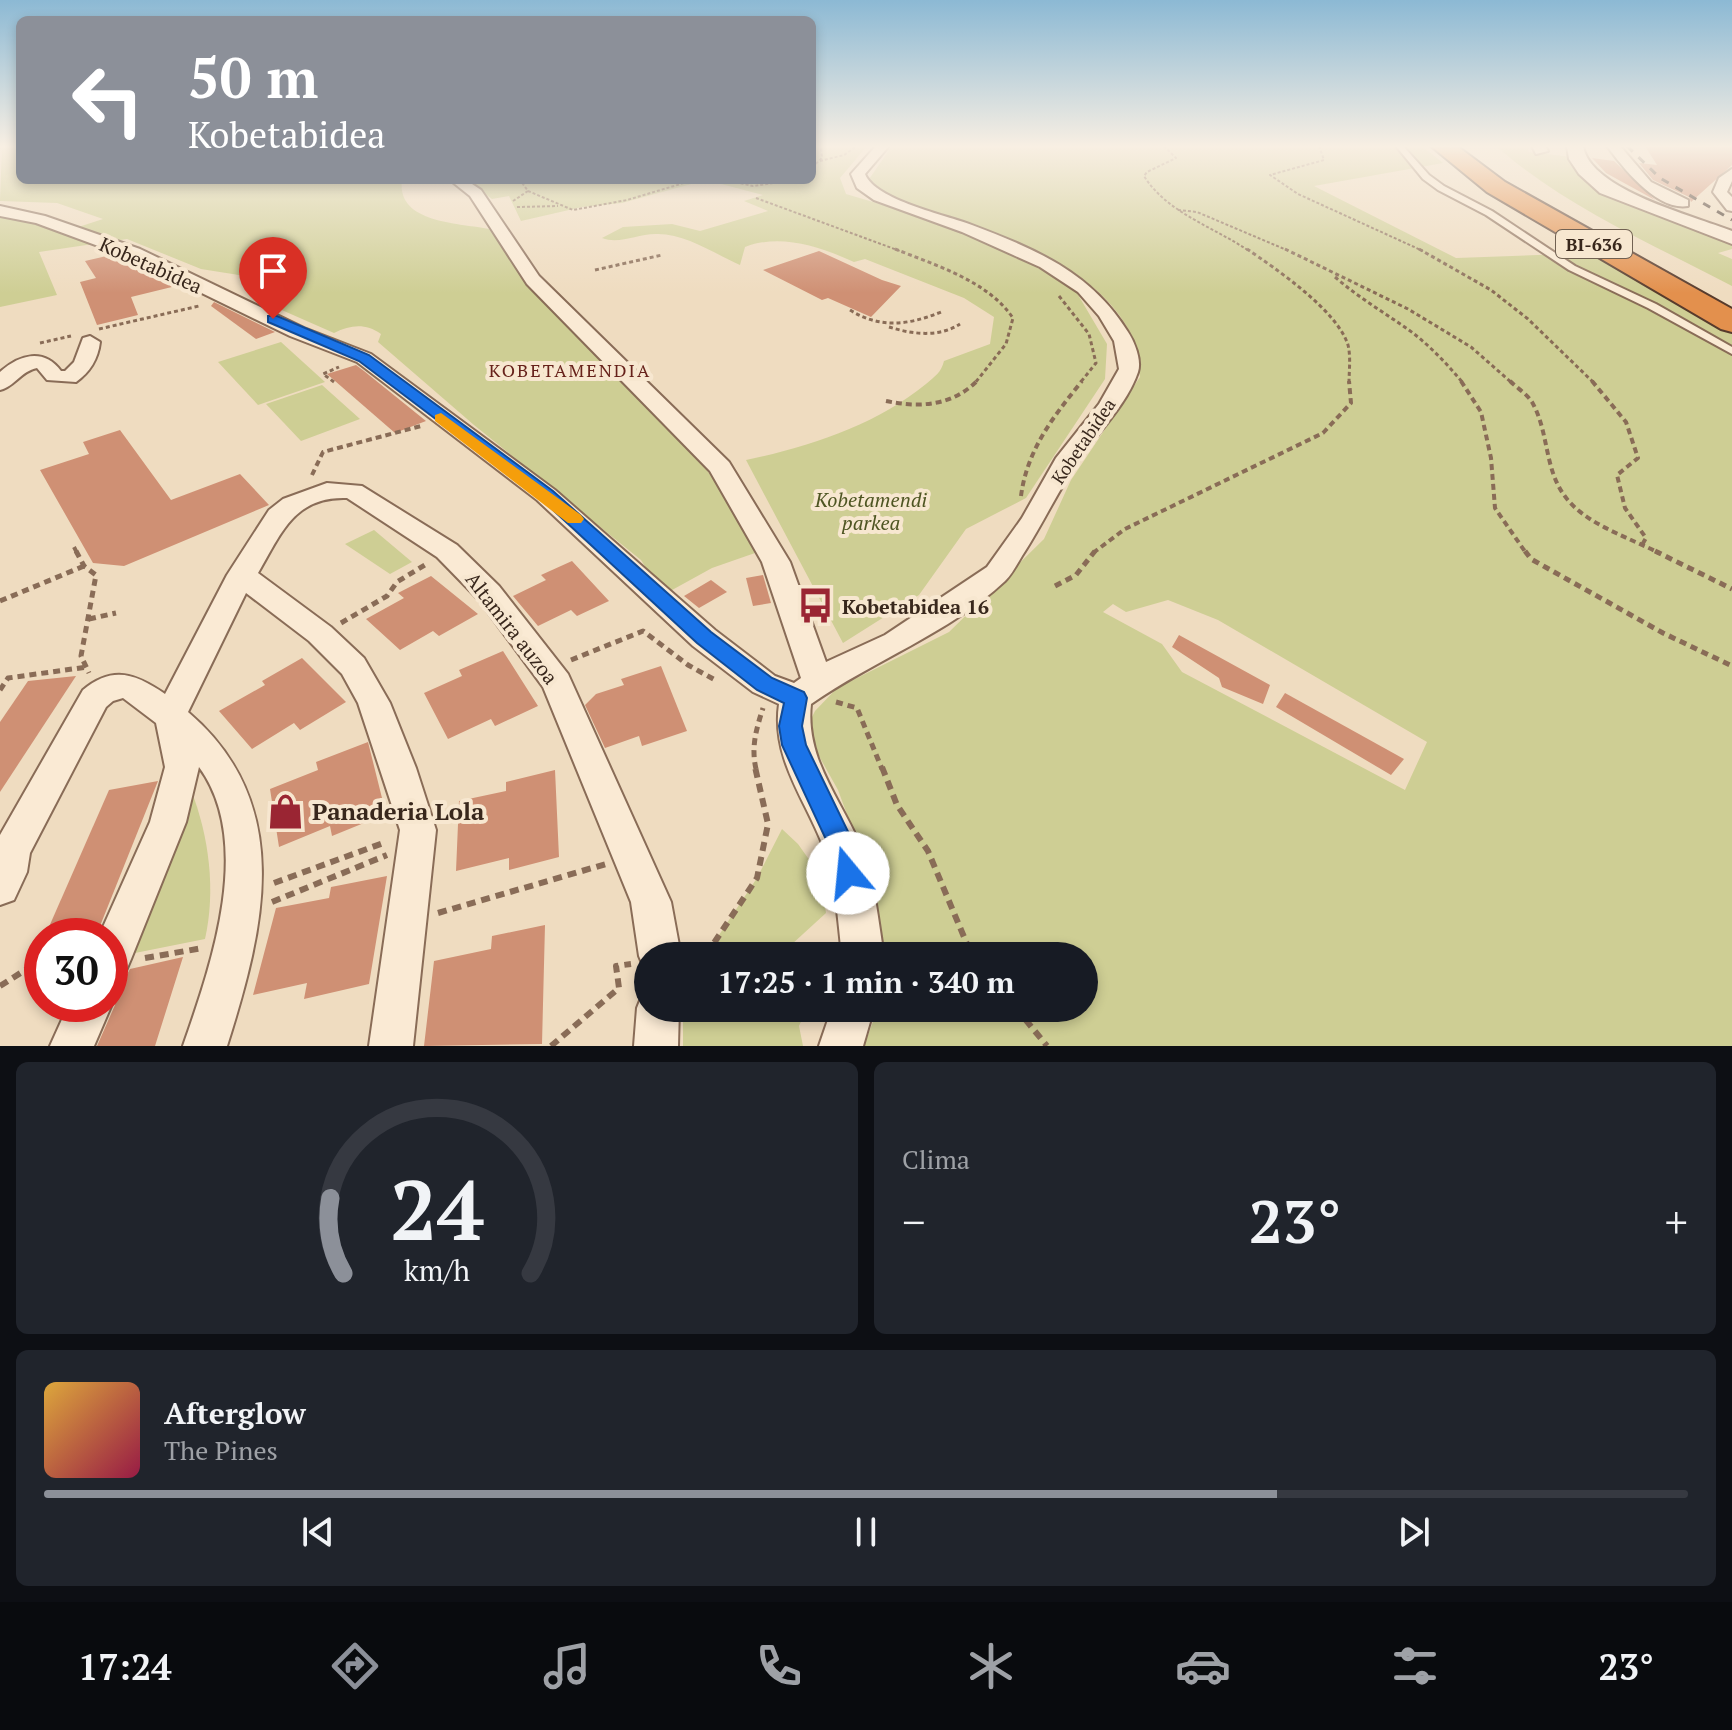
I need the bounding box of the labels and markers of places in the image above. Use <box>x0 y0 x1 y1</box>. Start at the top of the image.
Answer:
pin <box>239 237 307 319</box>
bus stop icon: Kobetabidea 16 <box>797 587 835 625</box>
place label: Kobetabidea 16 <box>842 593 989 620</box>
shop icon: Panaderia Lola <box>267 792 305 830</box>
place label: Panaderia Lola <box>312 795 485 827</box>

